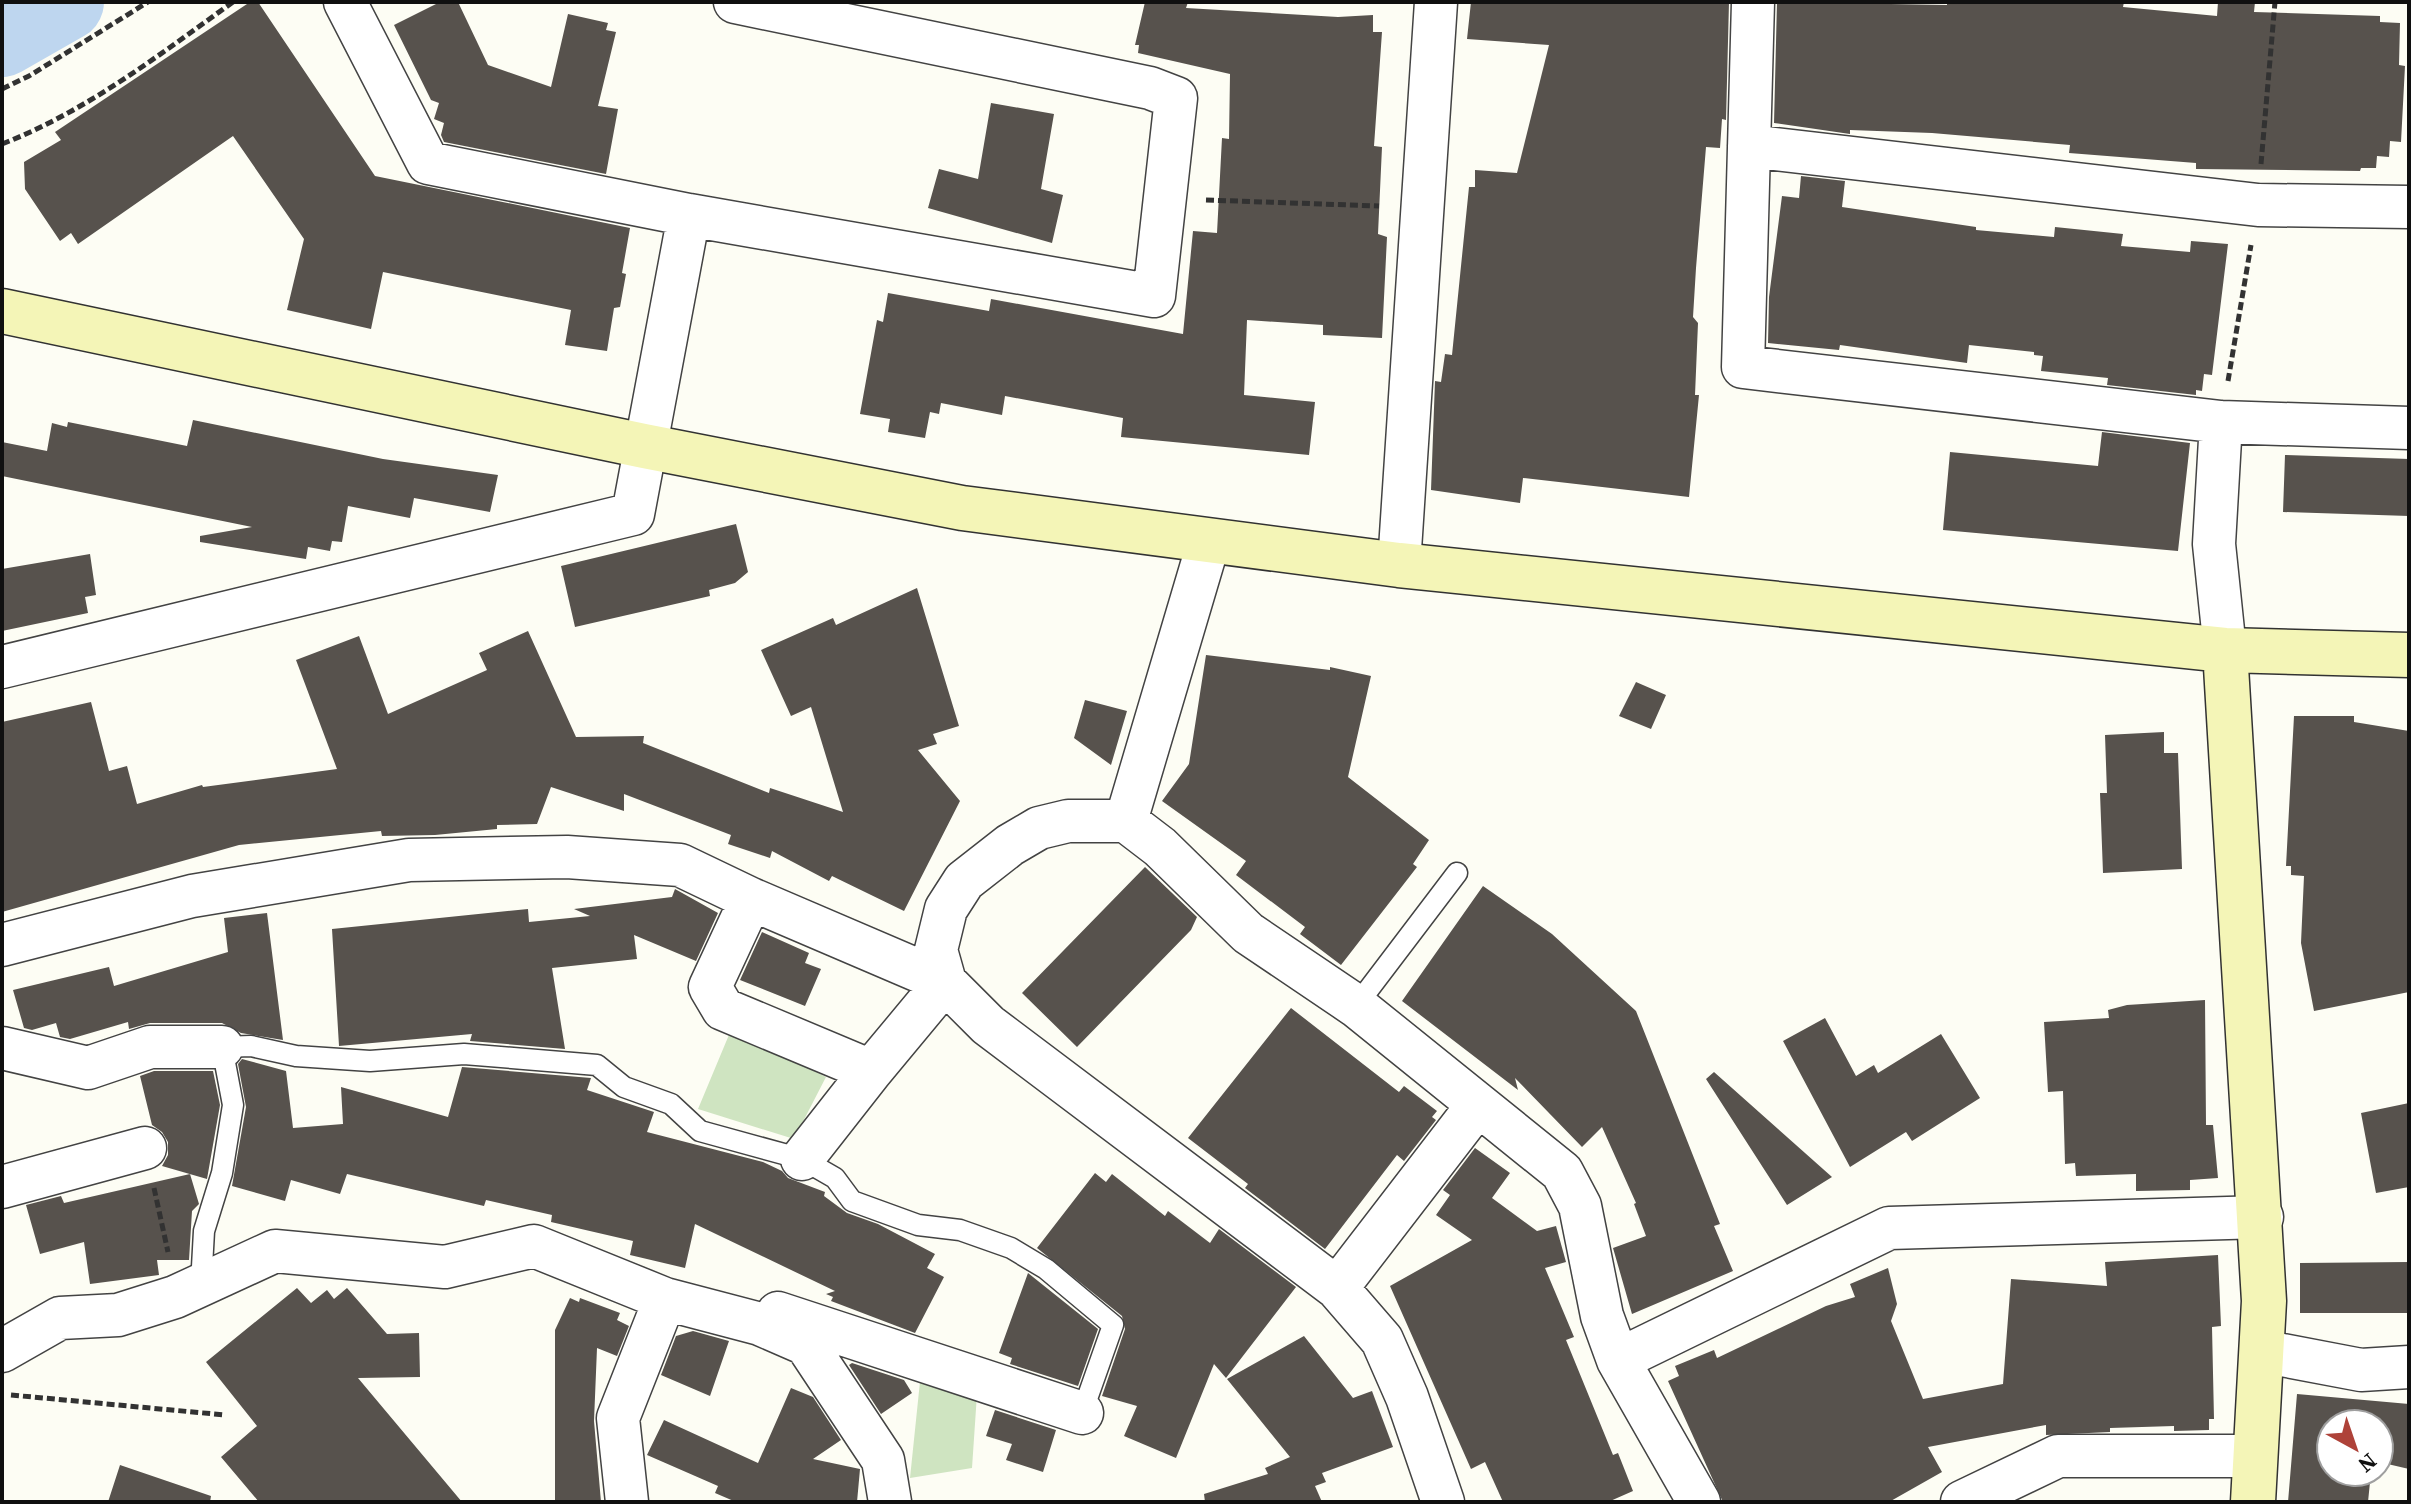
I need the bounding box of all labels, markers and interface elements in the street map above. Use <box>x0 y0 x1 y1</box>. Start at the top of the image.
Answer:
north arrow <box>2315 1408 2395 1488</box>
text: N <box>2352 1447 2384 1480</box>

